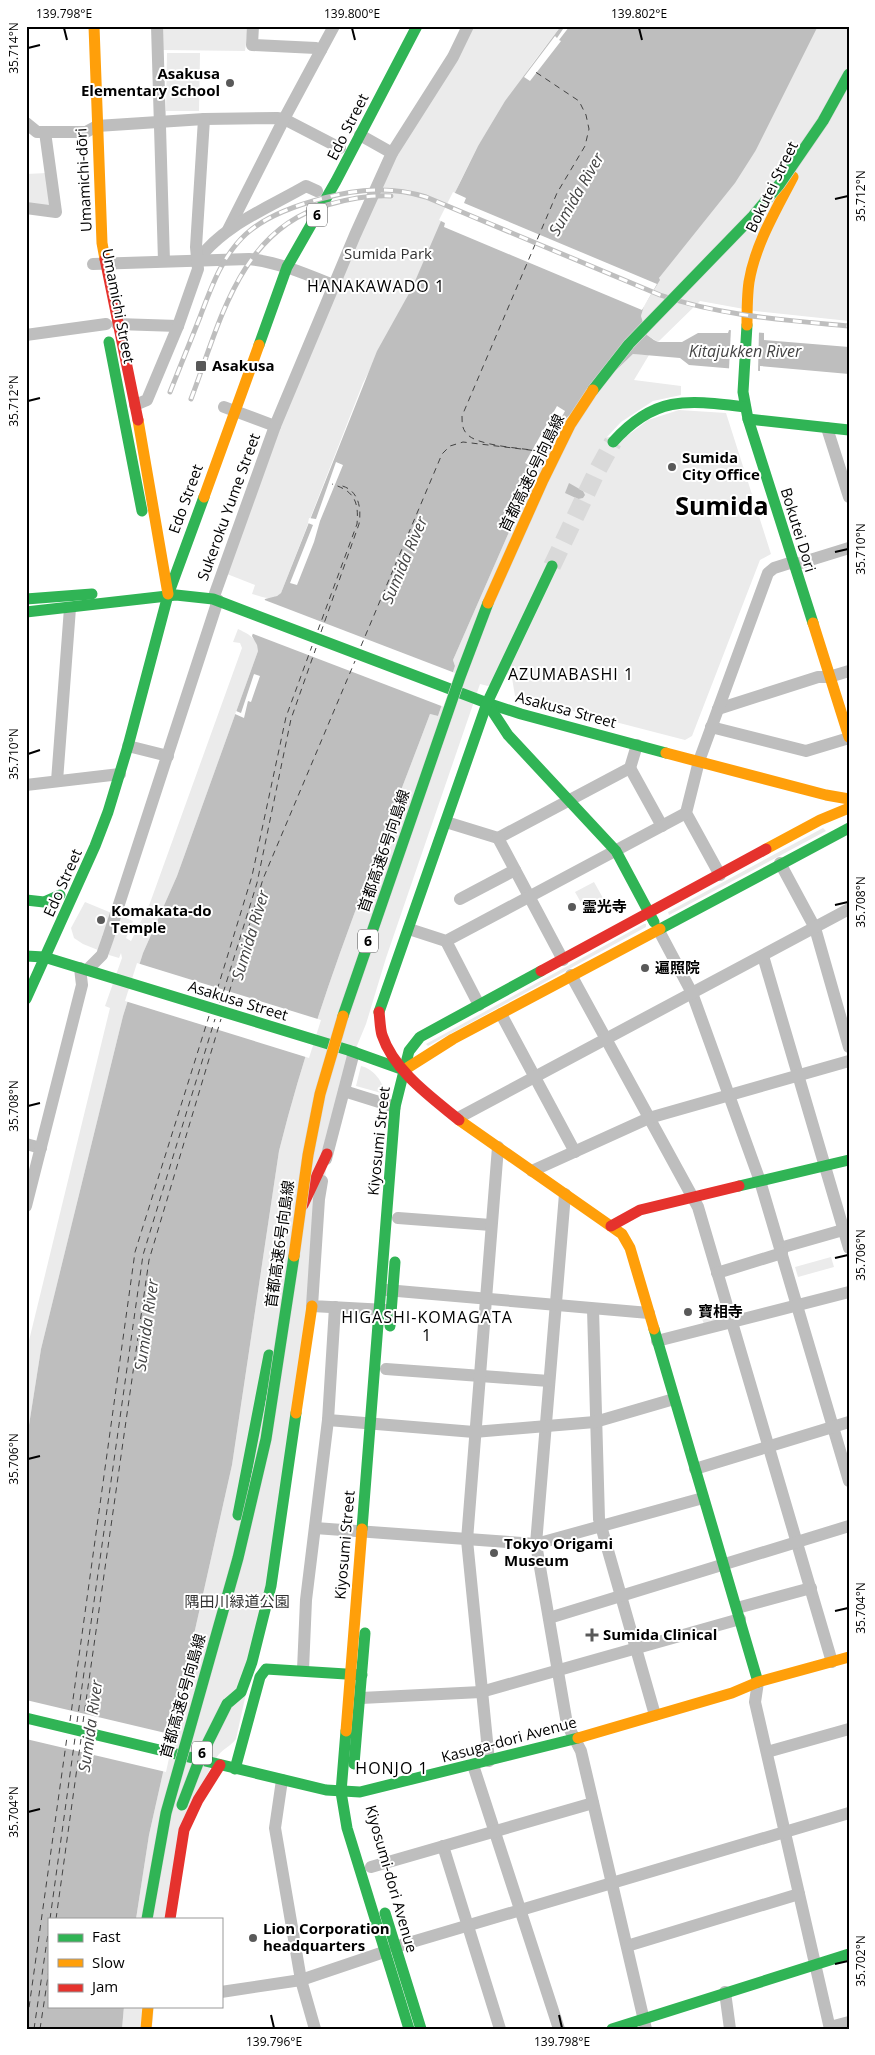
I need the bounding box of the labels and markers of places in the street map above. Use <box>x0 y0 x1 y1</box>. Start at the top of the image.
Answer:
place label: Asakusa Elementary School <box>81 63 220 100</box>
marker: Asakusa Elementary School <box>224 77 236 89</box>
place label: Asakusa <box>212 355 275 375</box>
marker: Asakusa <box>194 359 208 373</box>
place label: Sumida City Office <box>682 447 760 484</box>
marker: Sumida City Office <box>666 461 678 473</box>
place label: 霊光寺 <box>582 896 627 916</box>
place label: Komakata-do Temple <box>111 900 212 937</box>
marker: 霊光寺 <box>566 901 578 913</box>
marker: Komakata-do Temple <box>95 914 107 926</box>
place label: 遍照院 <box>655 957 700 977</box>
marker: 遍照院 <box>639 962 651 974</box>
place label: 寶相寺 <box>698 1301 743 1321</box>
marker: 寶相寺 <box>682 1306 694 1318</box>
place label: Tokyo Origami Museum <box>504 1533 613 1570</box>
marker: Tokyo Origami Museum <box>488 1547 500 1559</box>
place label: Sumida Clinical <box>603 1624 717 1644</box>
marker: Sumida Clinical <box>585 1628 599 1642</box>
place label: Lion Corporation headquarters <box>263 1918 390 1955</box>
marker: Lion Corporation headquarters <box>247 1932 259 1944</box>

